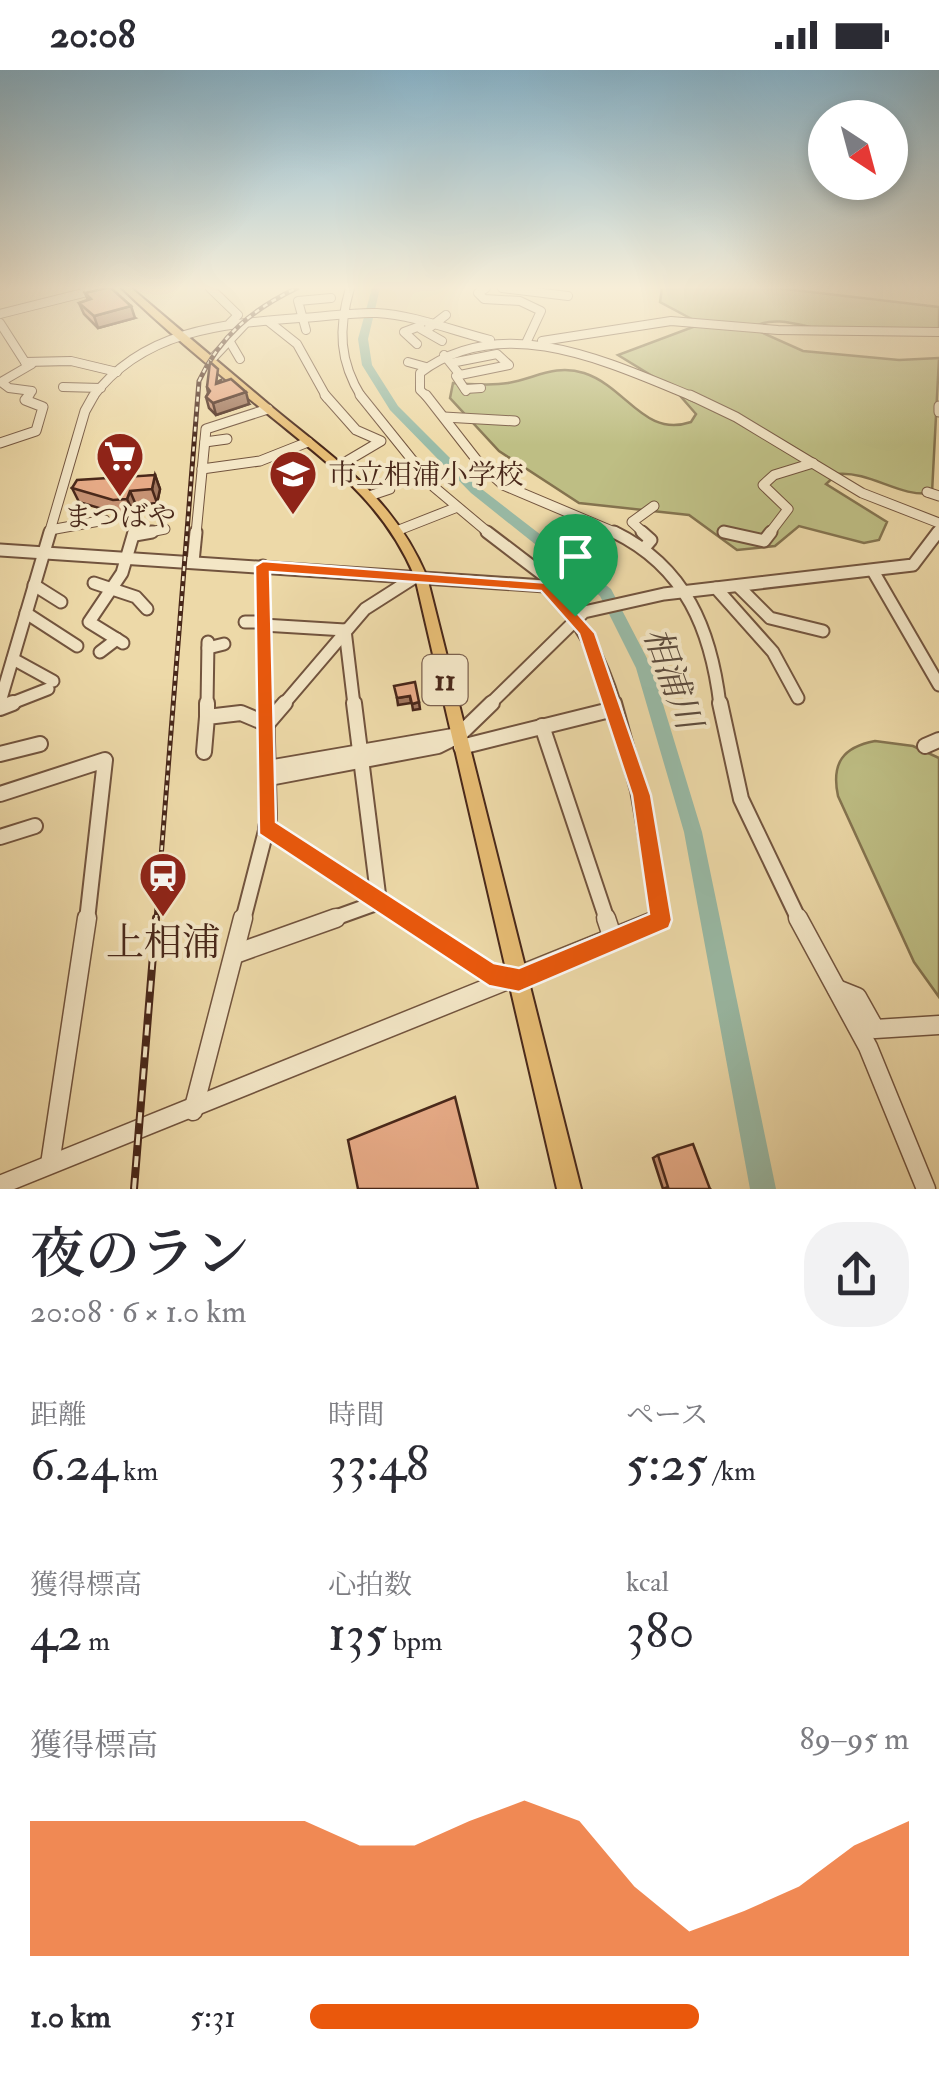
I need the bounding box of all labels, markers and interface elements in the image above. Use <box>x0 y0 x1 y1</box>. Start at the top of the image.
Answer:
text: 20:08 <box>50 11 135 59</box>
north arrow <box>808 100 908 200</box>
map controls <box>808 100 908 200</box>
supermarket icon: まつばや <box>94 430 146 498</box>
school or university icon: 市立相浦小学校 <box>267 448 319 516</box>
place label: 市立相浦小学校 <box>328 458 524 493</box>
place label: まつばや <box>64 500 176 535</box>
pin <box>533 514 618 617</box>
icon: arrive <box>548 529 603 584</box>
water label: 相浦川 <box>633 621 712 739</box>
road number: 11 <box>422 655 468 705</box>
station icon: 上相浦 <box>137 850 189 918</box>
place label: 上相浦 <box>106 919 220 967</box>
text: 夜のラン <box>30 1220 250 1289</box>
button: share <box>804 1222 909 1327</box>
text: 20:08 · 6 × 1.0 km <box>30 1292 246 1332</box>
text: 距離 <box>30 1398 86 1433</box>
text: 時間 <box>328 1398 384 1433</box>
text: ペース <box>626 1398 709 1433</box>
text: 6.24 <box>30 1433 117 1496</box>
text: 33:48 <box>328 1433 429 1496</box>
text: 5:25 <box>626 1433 708 1496</box>
text: km <box>117 1454 158 1489</box>
text: /km <box>708 1454 756 1489</box>
text: kcal <box>626 1565 669 1600</box>
text: 獲得標高 <box>30 1568 142 1603</box>
text: 心拍数 <box>328 1568 412 1603</box>
text: 380 <box>626 1600 694 1663</box>
text: 42 <box>30 1603 82 1666</box>
text: 135 <box>328 1603 387 1666</box>
text: m <box>82 1624 110 1659</box>
text: bpm <box>387 1624 443 1659</box>
text: 89–95 m <box>799 1719 909 1759</box>
text: 獲得標高 <box>30 1726 158 1766</box>
text: 1.0 km <box>30 1997 111 2037</box>
text: 5:31 <box>190 1997 236 2037</box>

